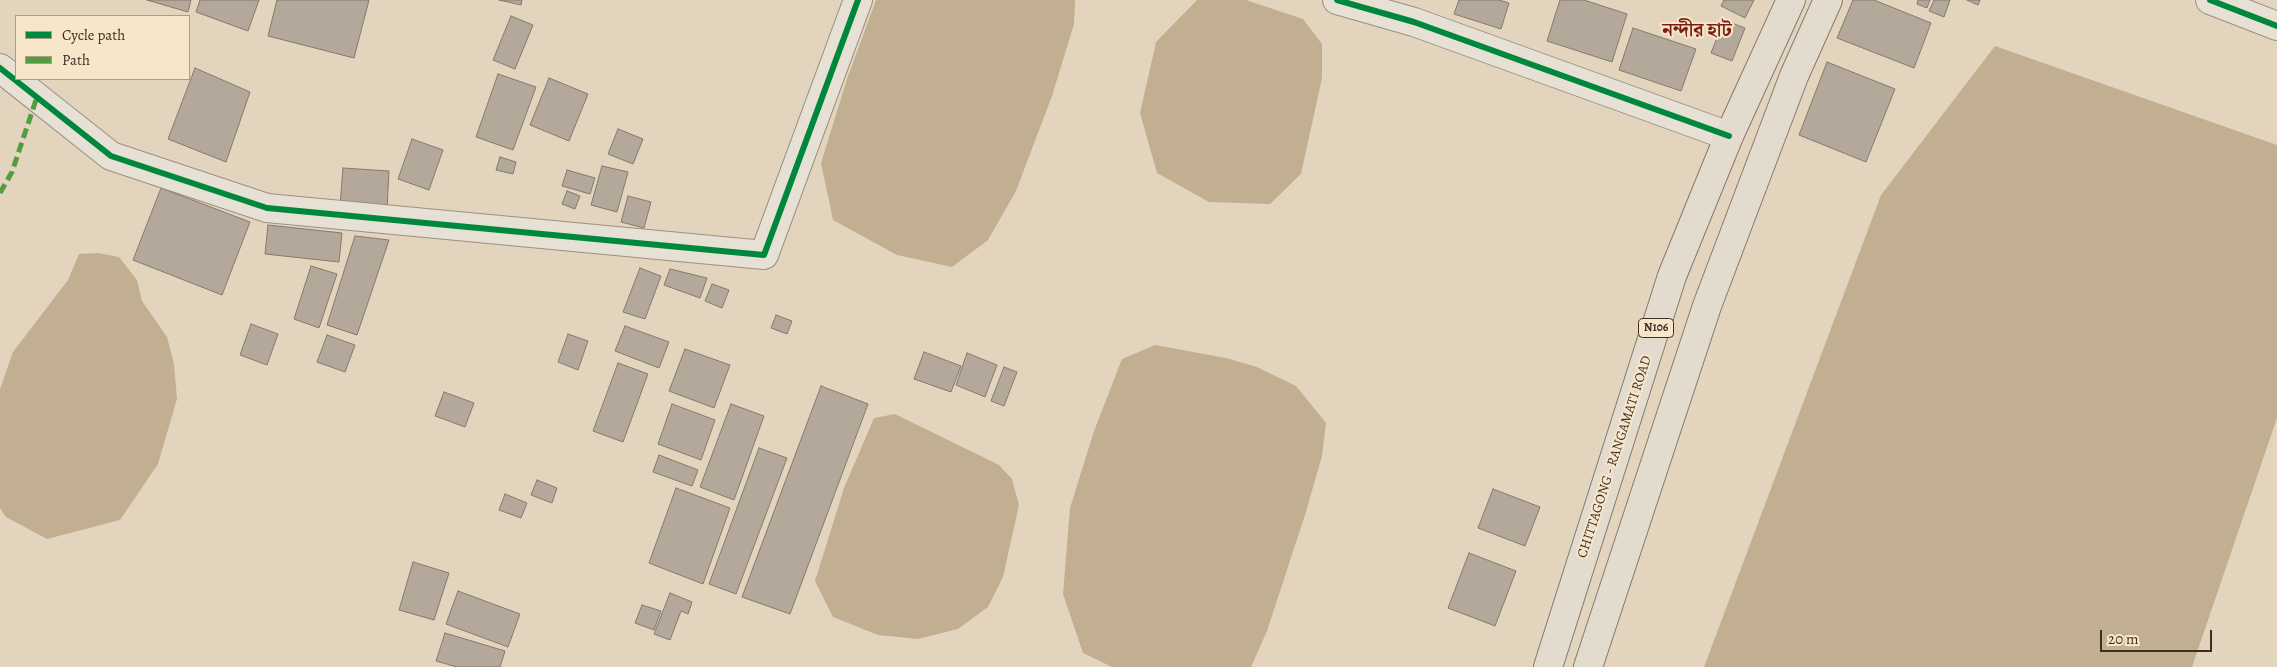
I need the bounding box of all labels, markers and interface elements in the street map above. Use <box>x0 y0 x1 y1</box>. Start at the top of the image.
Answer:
legend <box>15 15 190 80</box>
district label: নন্দীর হাট <box>1662 20 1732 42</box>
text: Cycle path <box>62 25 125 45</box>
text: Path <box>62 50 90 70</box>
road number: N106 <box>1638 318 1674 338</box>
street label: CHITTAGONG - RANGAMATI ROAD <box>1574 354 1656 560</box>
scale bar <box>2102 620 2214 652</box>
text: 20 m <box>2108 629 2139 649</box>

